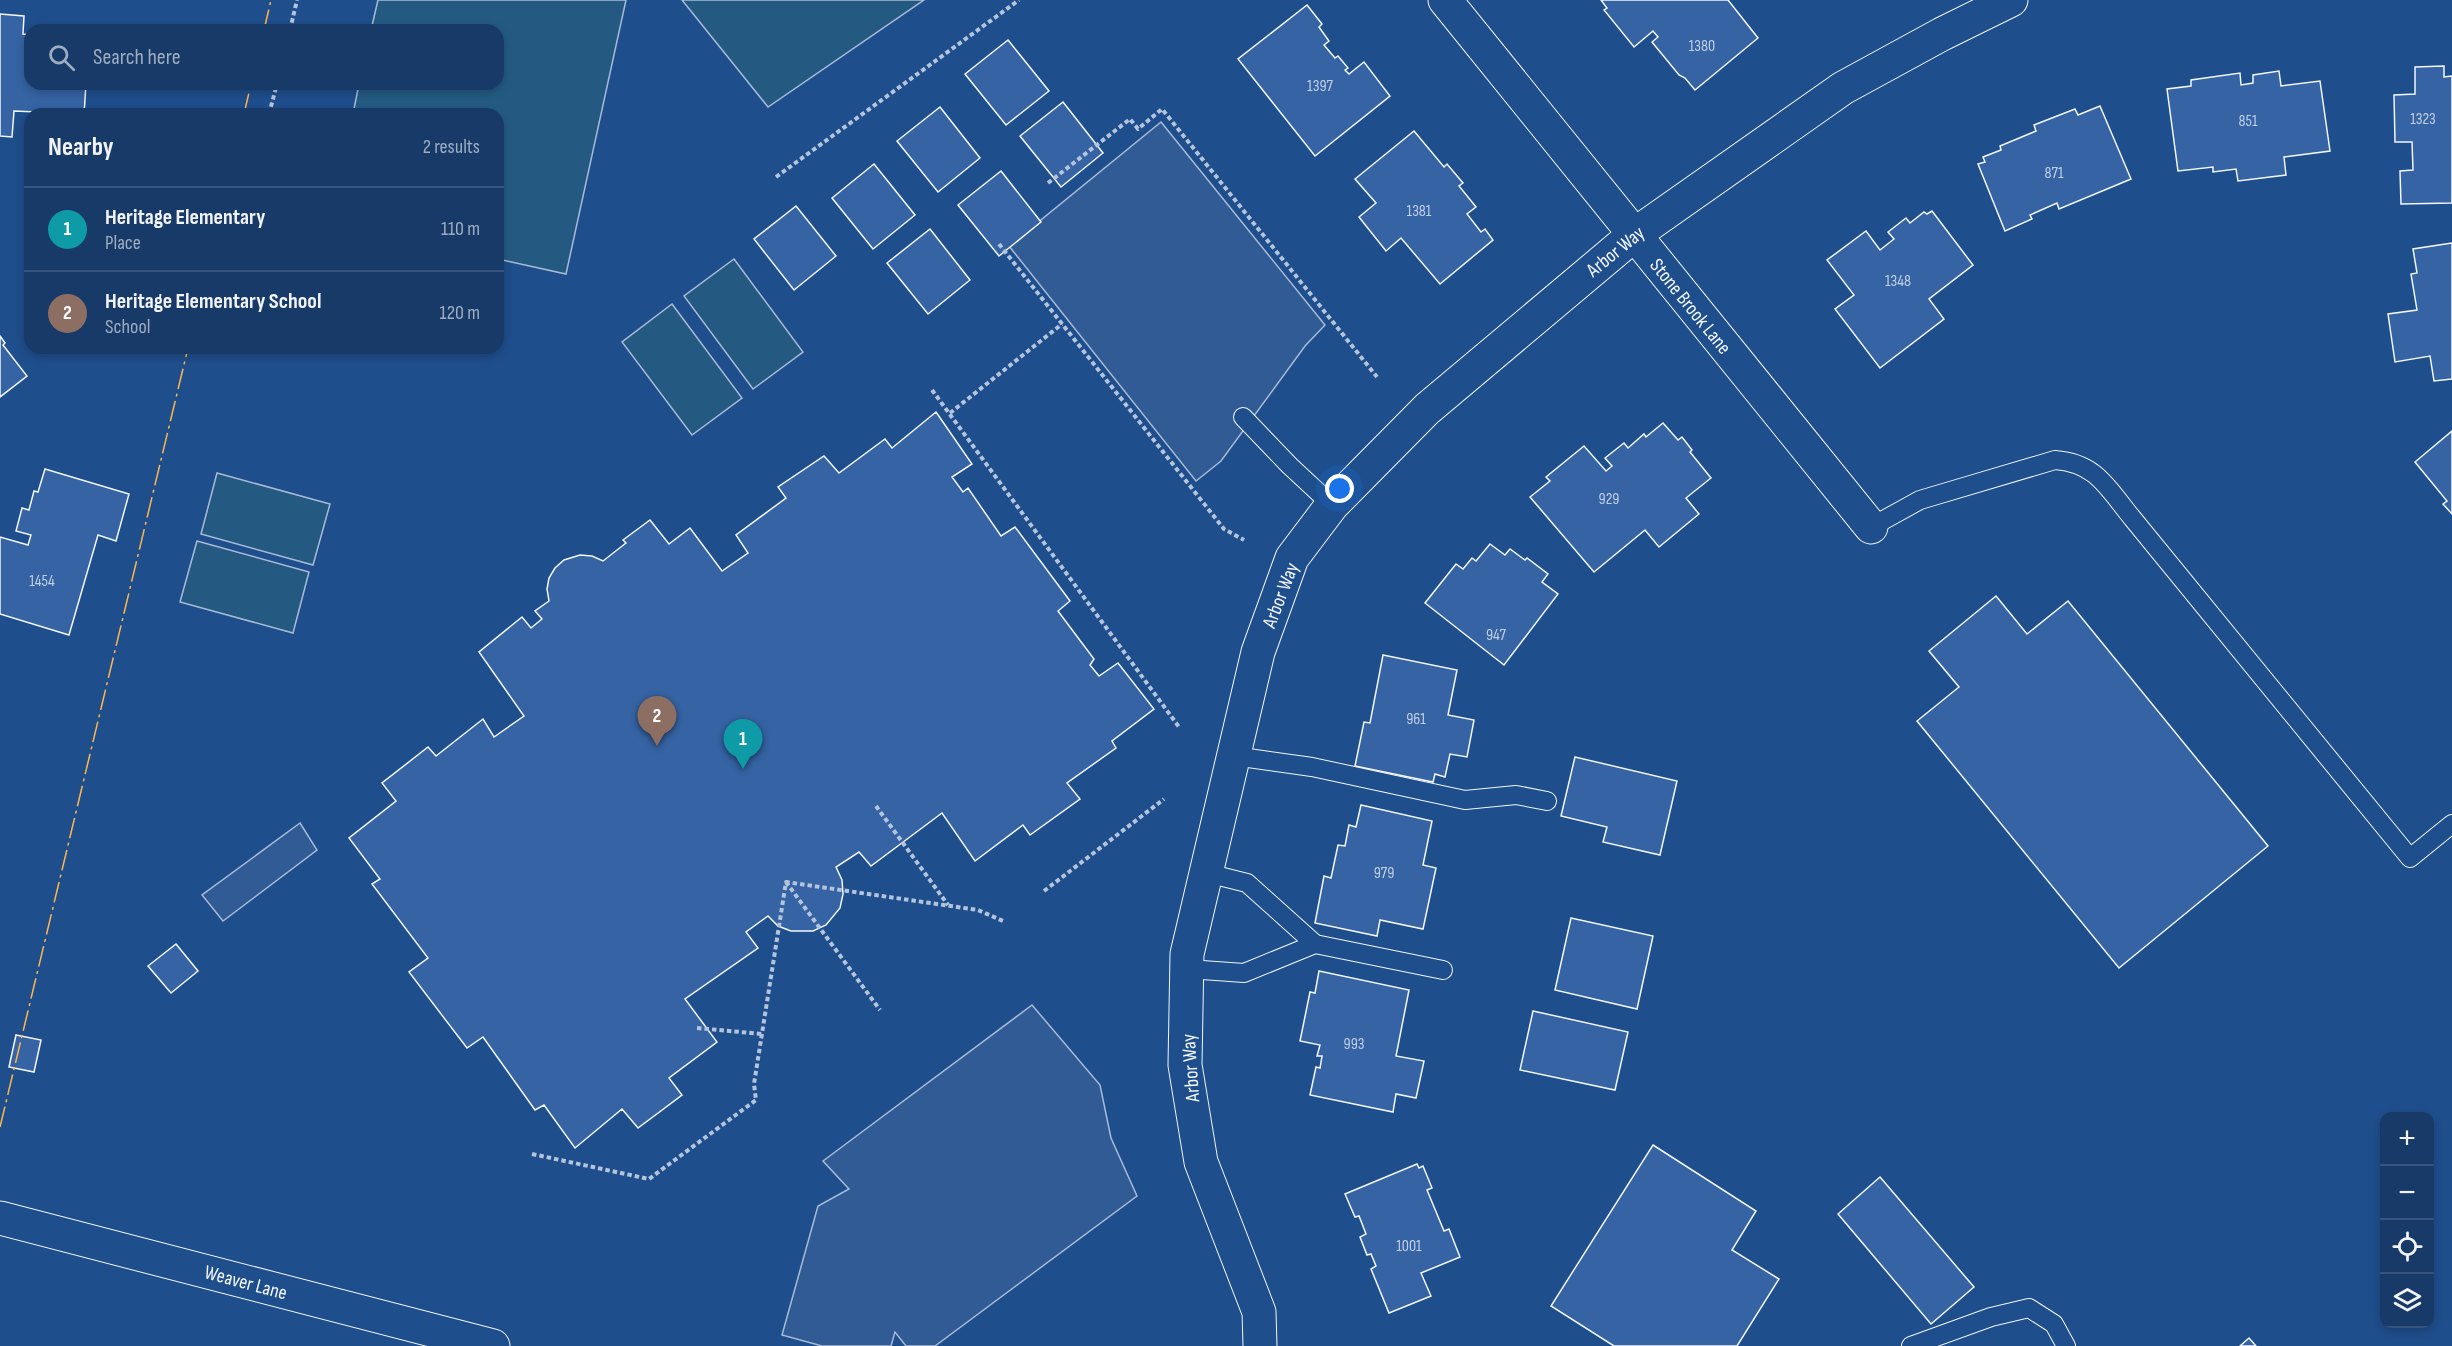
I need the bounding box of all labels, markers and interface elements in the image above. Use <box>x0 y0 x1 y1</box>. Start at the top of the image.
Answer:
search box <box>24 24 504 90</box>
house number: 1380 <box>1689 37 1715 56</box>
icon: search <box>45 41 78 74</box>
text: Search here <box>93 44 180 71</box>
house number: 1397 <box>1307 77 1333 96</box>
house number: 1323 <box>2410 110 2436 129</box>
house number: 851 <box>2238 112 2258 131</box>
text: Nearby <box>48 132 114 163</box>
text: 2 results <box>423 135 480 159</box>
house number: 871 <box>2044 164 2064 183</box>
house number: 1381 <box>1407 202 1432 221</box>
text: Heritage Elementary <box>105 204 265 231</box>
text: 1 <box>64 217 71 241</box>
text: 110 m <box>441 217 480 241</box>
street label: Arbor Way <box>1581 221 1650 283</box>
text: Place <box>105 231 141 255</box>
street label: Stone Brook Lane <box>1644 254 1736 359</box>
house number: 1348 <box>1885 272 1911 291</box>
text: Heritage Elementary School <box>105 288 321 315</box>
text: 2 <box>63 301 72 325</box>
text: 120 m <box>440 301 480 325</box>
text: School <box>105 315 150 339</box>
your location <box>1325 474 1354 503</box>
house number: 929 <box>1599 490 1619 509</box>
street label: Arbor Way <box>1257 559 1304 632</box>
house number: 1454 <box>29 572 55 591</box>
house number: 947 <box>1486 626 1507 645</box>
pin: 2 <box>638 696 676 746</box>
house number: 961 <box>1406 710 1426 729</box>
pin: 1 <box>724 720 762 769</box>
house number: 979 <box>1374 864 1394 883</box>
street label: Arbor Way <box>1177 1033 1205 1104</box>
house number: 993 <box>1344 1035 1364 1054</box>
map controls <box>2380 1112 2434 1328</box>
button: + <box>2380 1112 2434 1166</box>
button: − <box>2380 1166 2434 1220</box>
button: locate <box>2380 1220 2434 1274</box>
house number: 1001 <box>1396 1237 1422 1256</box>
street label: Weaver Lane <box>202 1260 290 1305</box>
button: layers <box>2380 1274 2434 1328</box>

